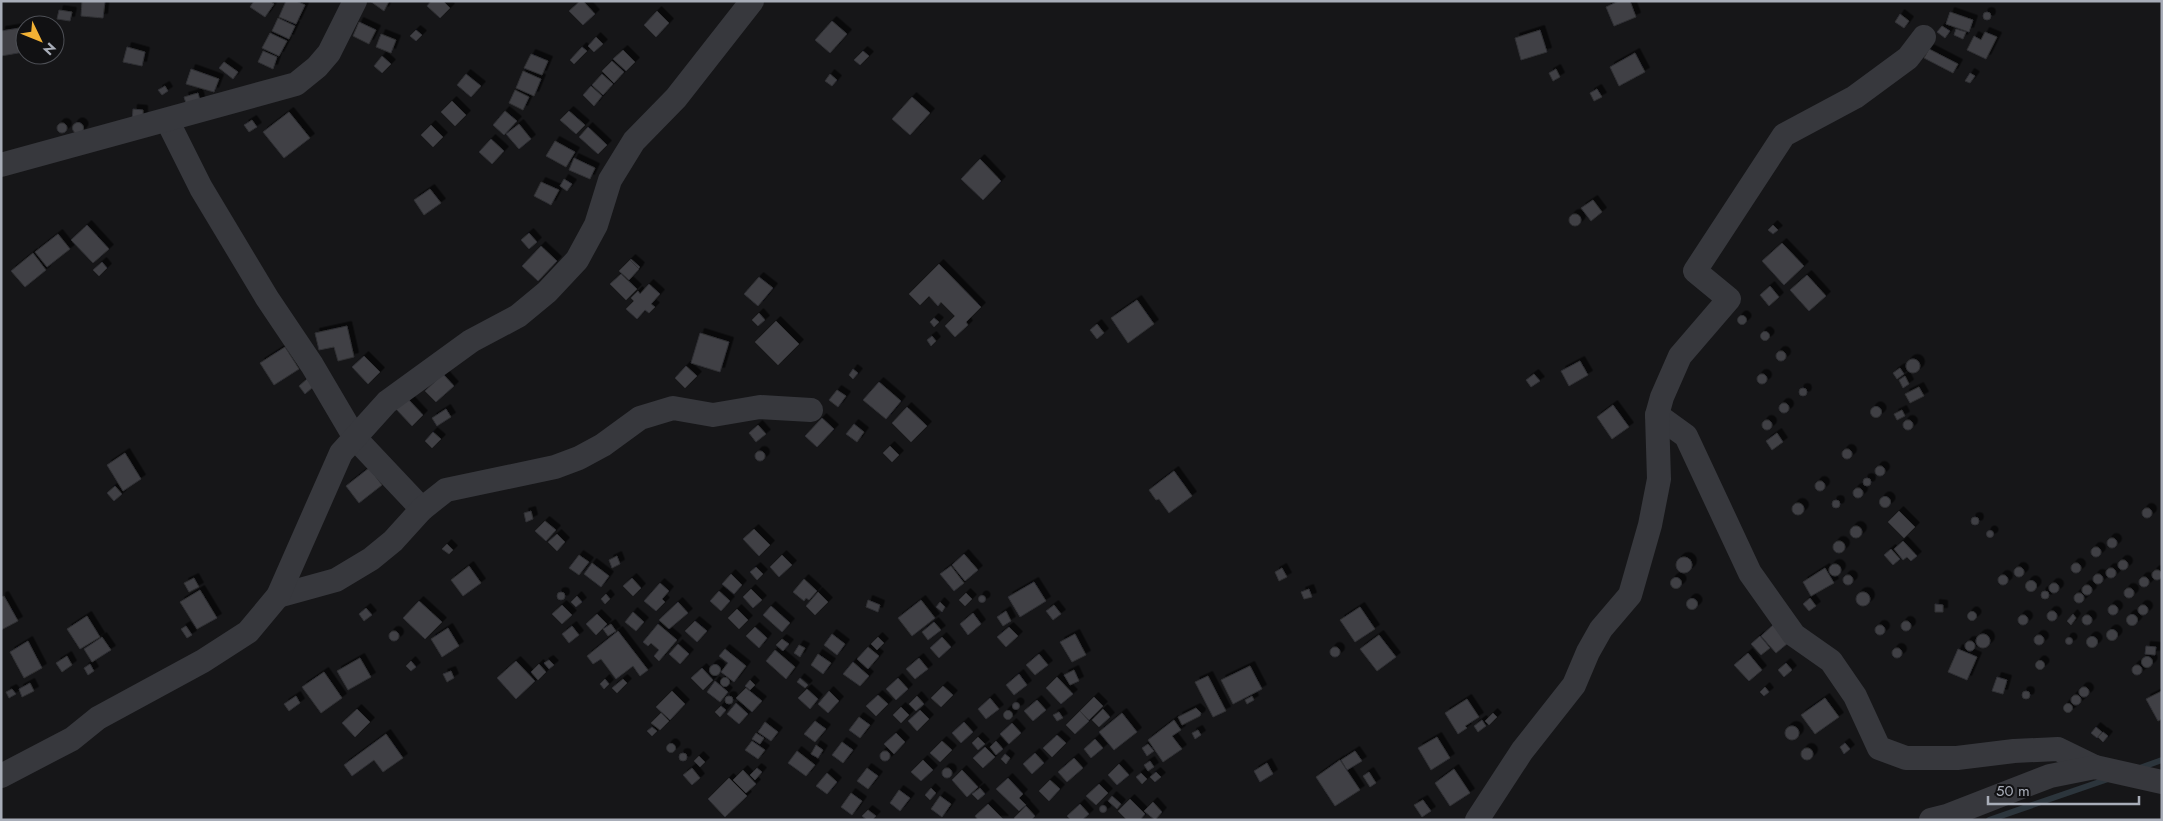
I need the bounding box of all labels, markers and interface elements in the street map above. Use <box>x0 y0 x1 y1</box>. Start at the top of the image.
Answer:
north arrow <box>15 15 65 65</box>
text: N <box>38 38 61 60</box>
scale bar <box>1988 774 2139 806</box>
text: 50 m <box>1996 780 2030 802</box>

